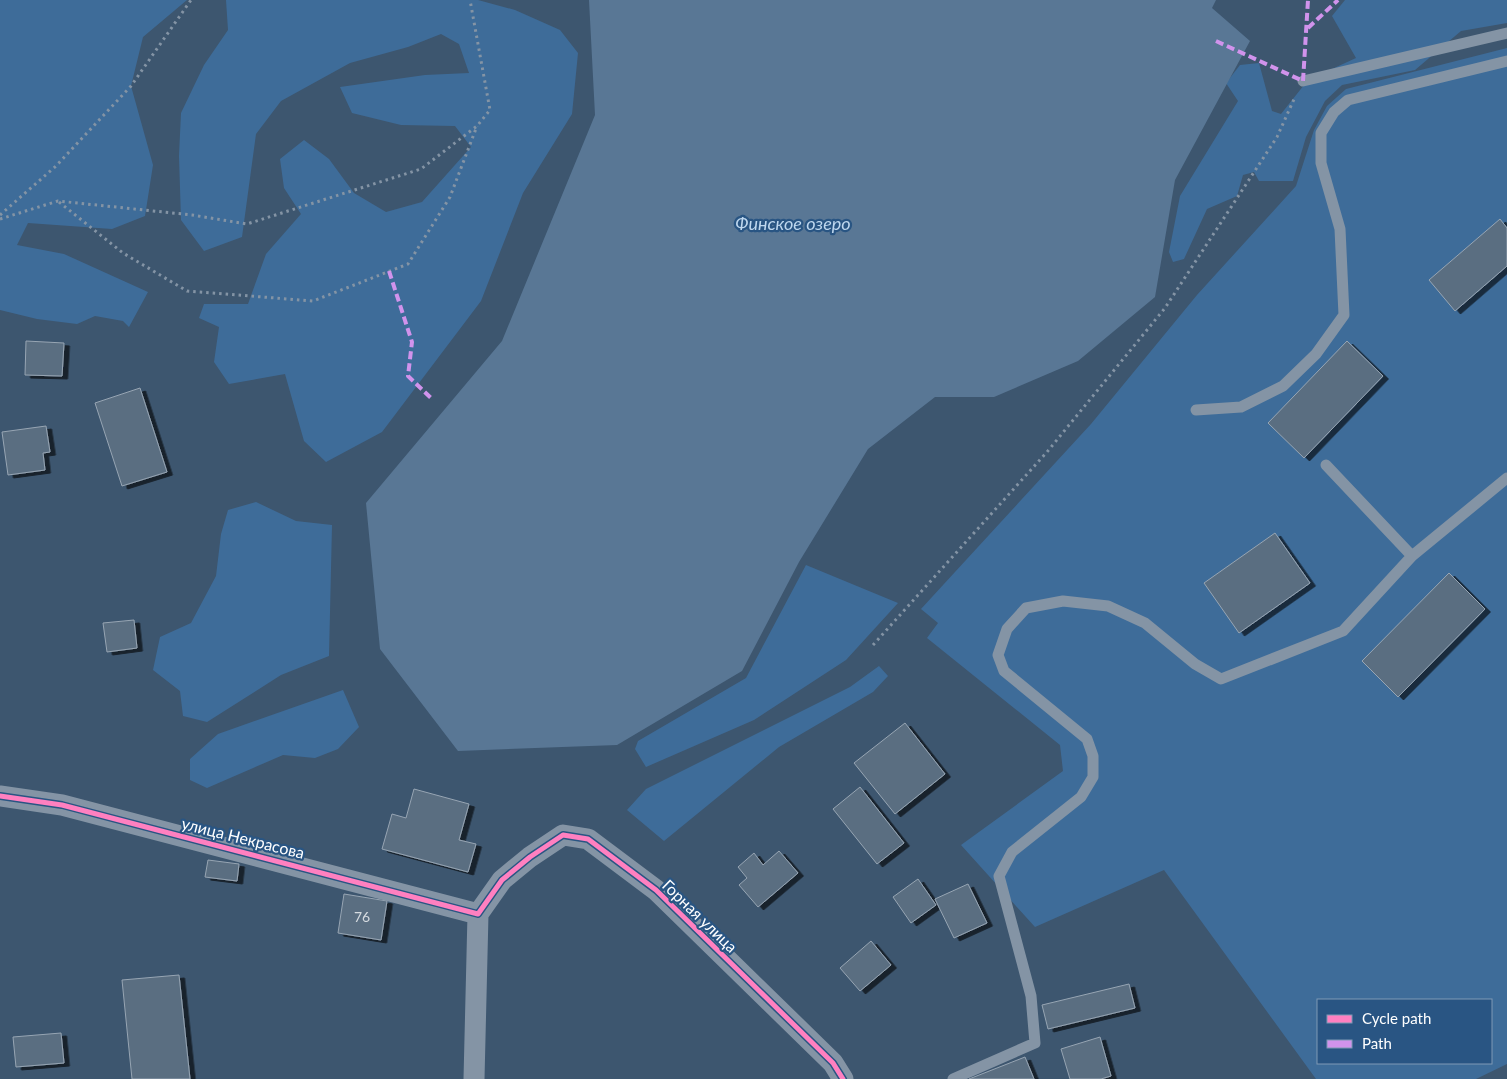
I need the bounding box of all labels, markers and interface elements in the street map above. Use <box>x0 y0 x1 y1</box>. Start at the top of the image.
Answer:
water label: Финское озеро <box>735 212 851 234</box>
street label: улица Некрасова <box>180 813 306 862</box>
street label: Горная улица <box>659 875 742 956</box>
house number: 76 <box>354 908 370 925</box>
legend <box>1317 999 1492 1064</box>
text: Cycle path <box>1362 1009 1431 1027</box>
text: Path <box>1362 1034 1392 1052</box>

